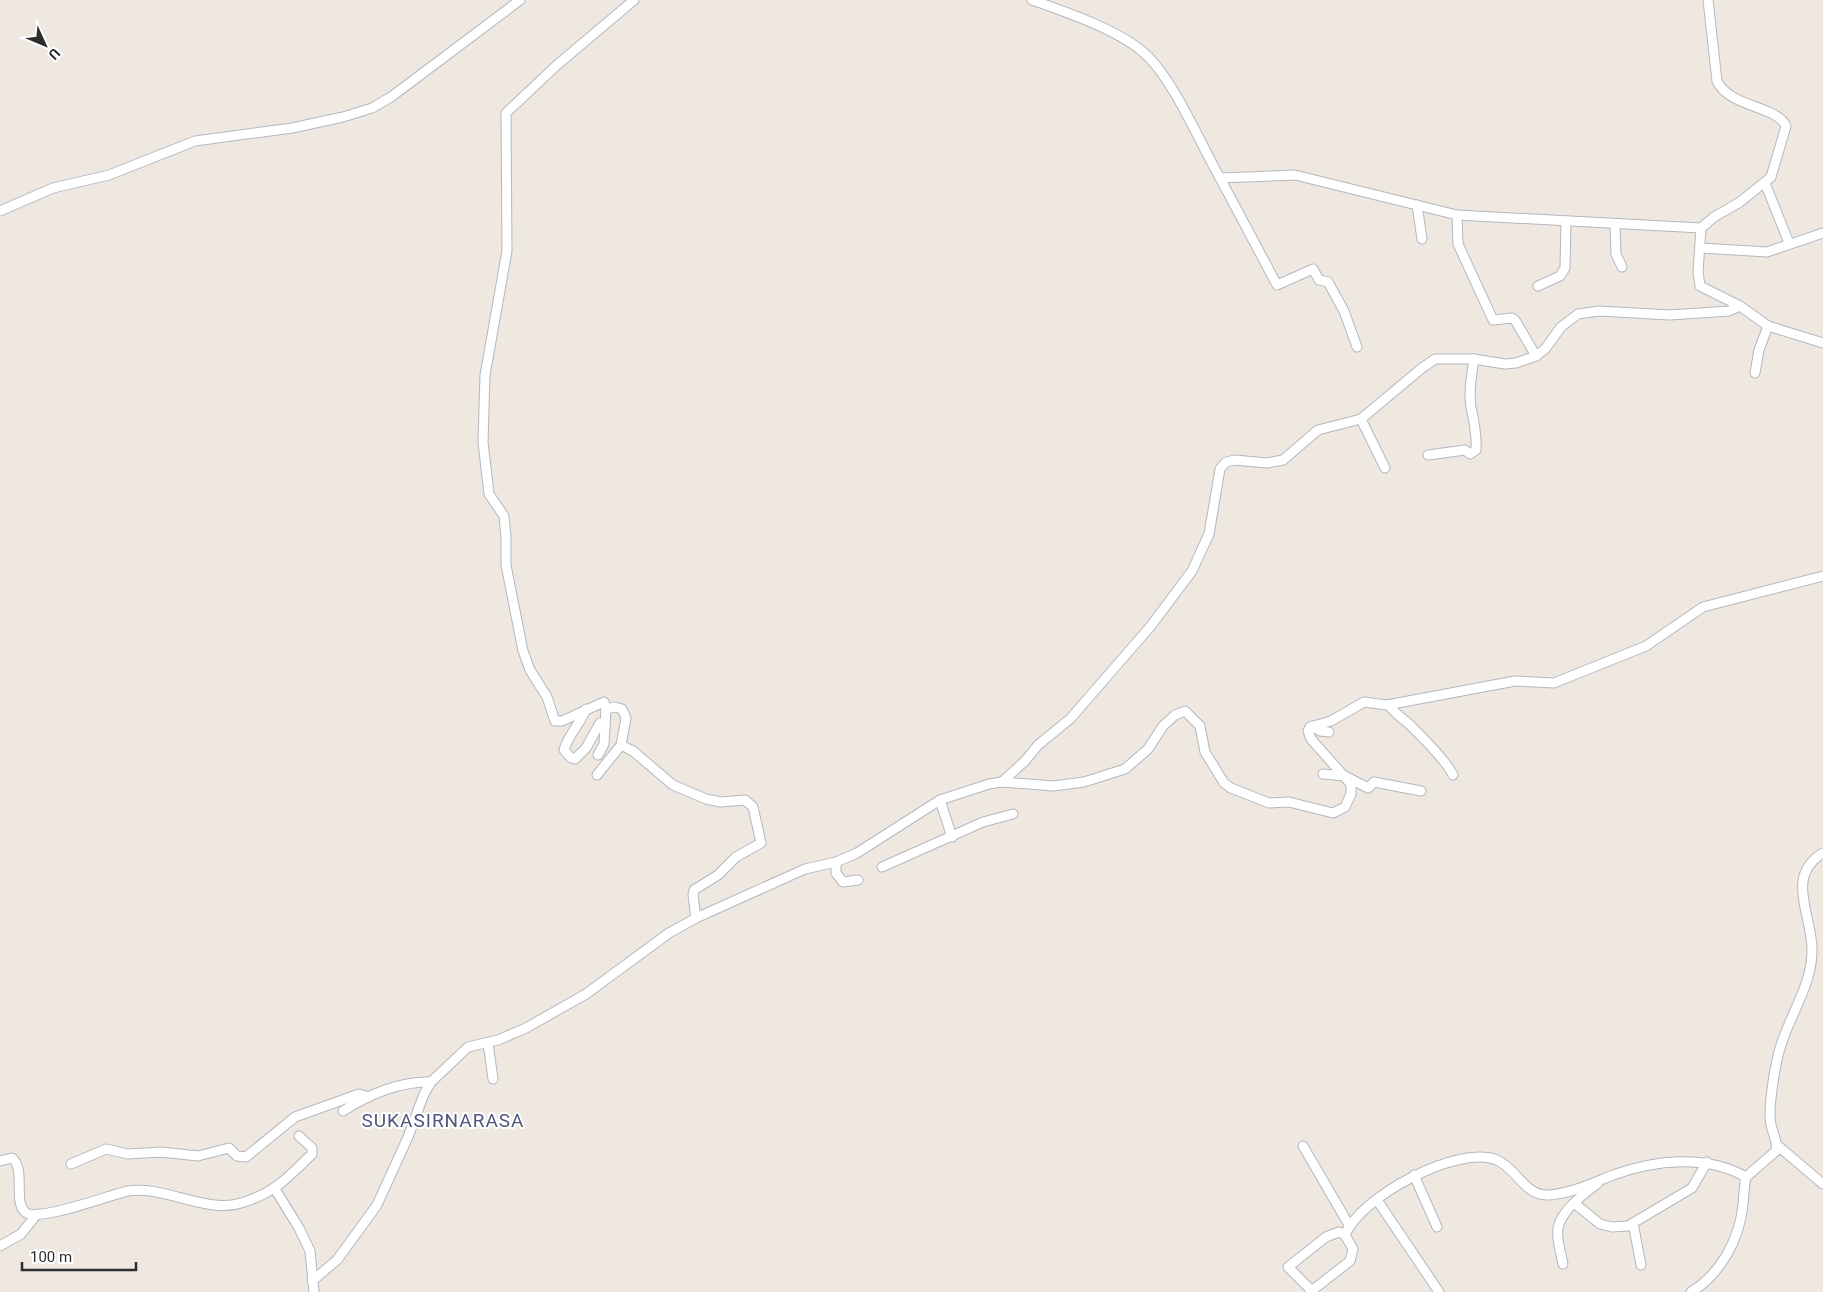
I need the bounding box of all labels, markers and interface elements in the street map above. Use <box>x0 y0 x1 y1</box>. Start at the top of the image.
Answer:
north arrow <box>20 20 70 70</box>
text: U <box>45 45 63 63</box>
district label: SUKASIRNARASA <box>362 1109 524 1132</box>
scale bar <box>22 1240 136 1272</box>
text: 100 m <box>30 1248 72 1266</box>

